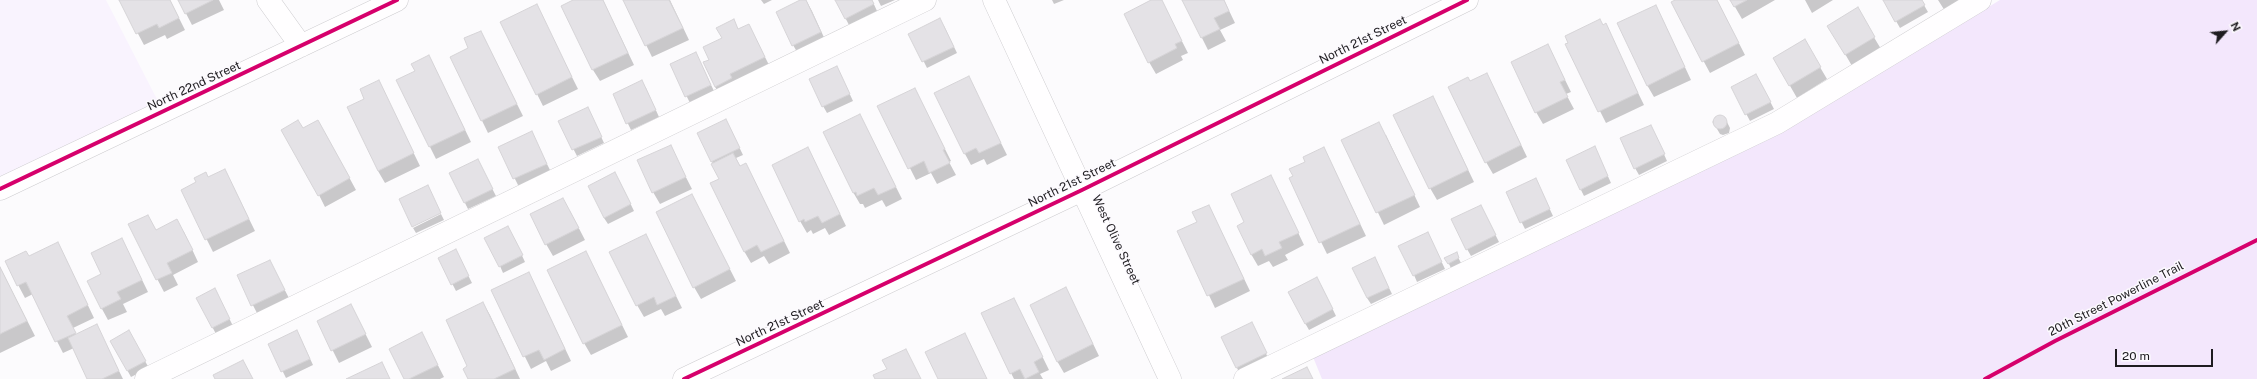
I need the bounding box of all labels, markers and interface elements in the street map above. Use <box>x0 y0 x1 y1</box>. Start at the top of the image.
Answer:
north arrow <box>2205 12 2245 52</box>
street label: North 21st Street <box>1317 13 1409 67</box>
text: N <box>2228 20 2243 33</box>
street label: North 22nd Street <box>145 58 243 114</box>
street label: North 21st Street <box>1026 156 1118 210</box>
street label: West Olive Street <box>1089 193 1143 287</box>
street label: 20th Street Powerline Trail <box>2046 259 2186 339</box>
street label: North 21st Street <box>734 296 826 350</box>
scale bar <box>2117 341 2215 367</box>
text: 20 m <box>2122 349 2150 363</box>

